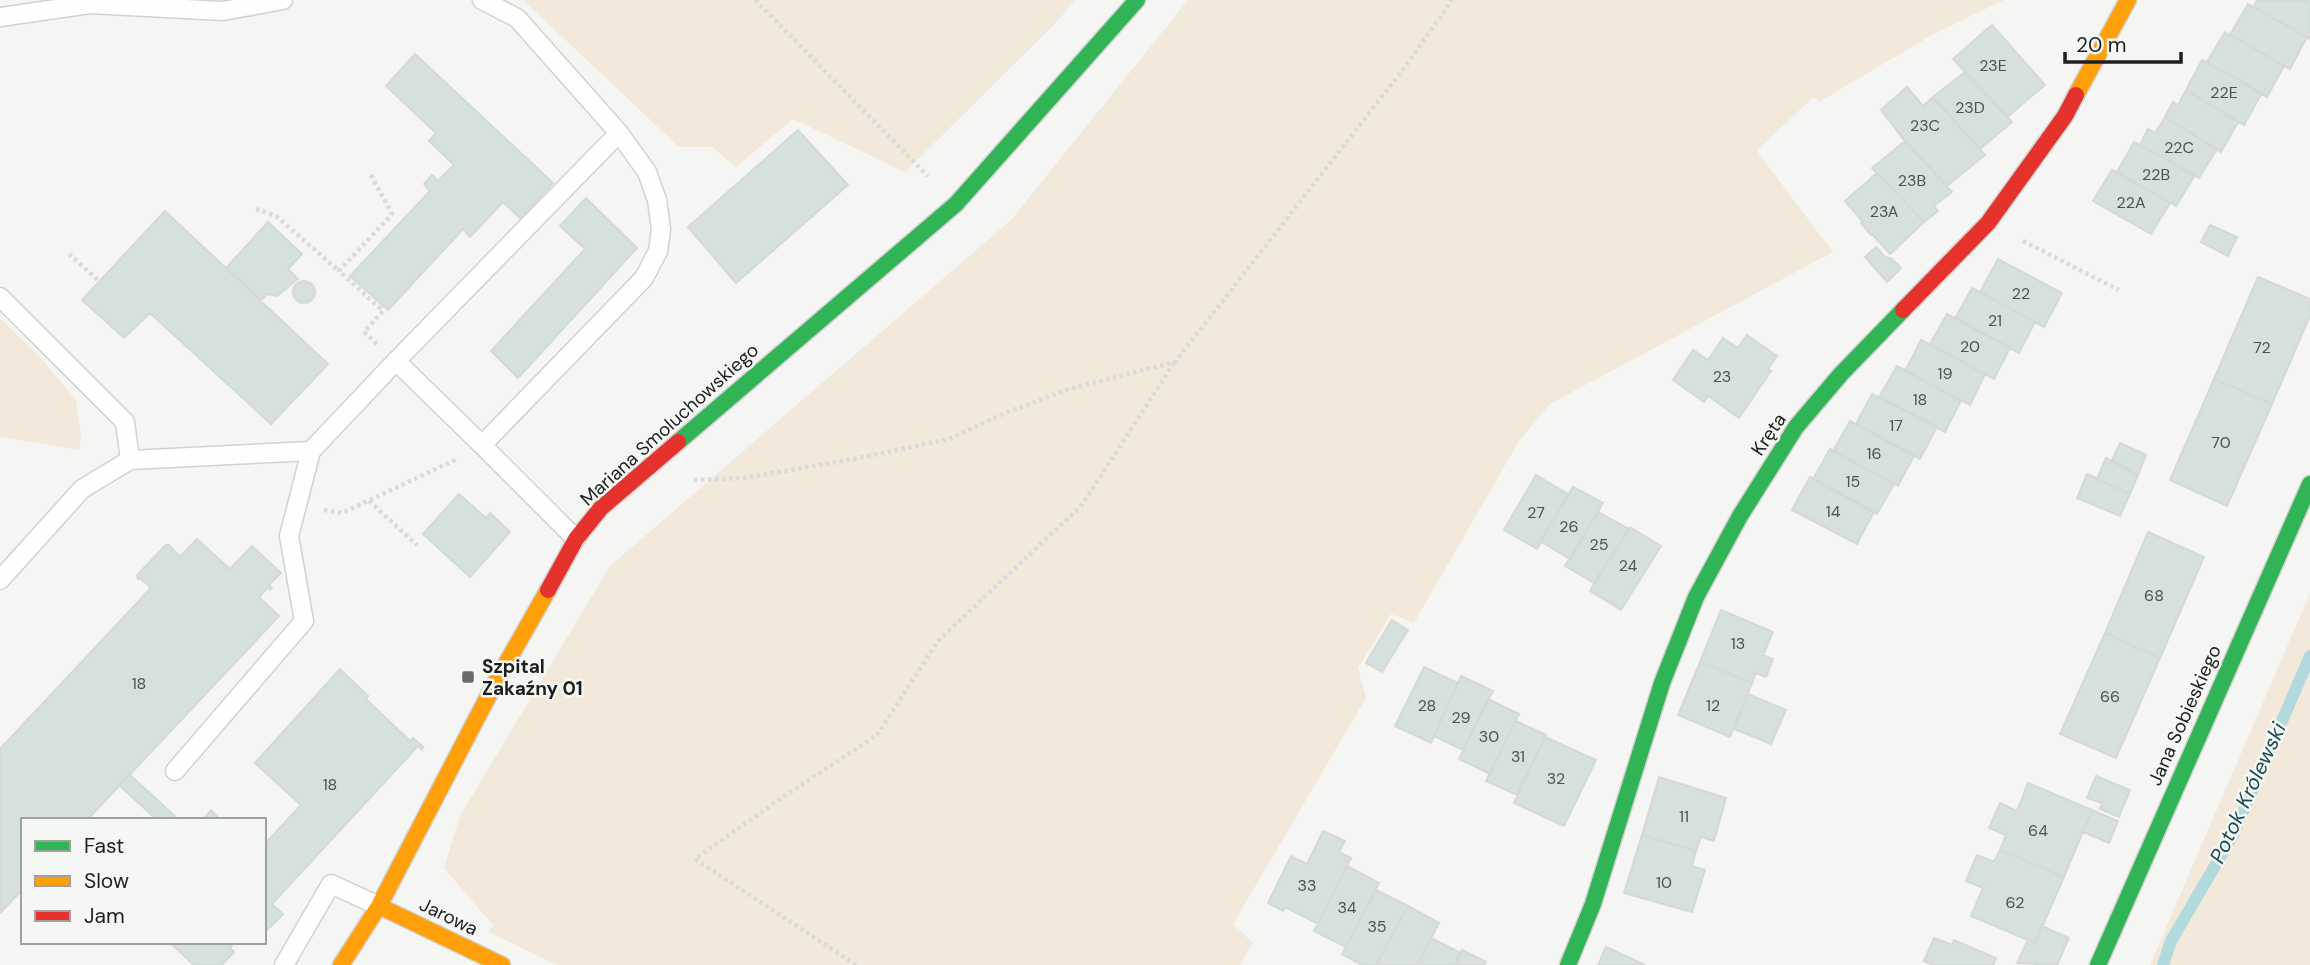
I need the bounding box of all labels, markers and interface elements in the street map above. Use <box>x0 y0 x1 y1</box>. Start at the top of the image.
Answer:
scale bar <box>2065 21 2180 65</box>
text: 20 m <box>2076 31 2127 59</box>
house number: 23E <box>1979 55 2007 76</box>
house number: 22E <box>2210 82 2238 103</box>
house number: 23D <box>1955 97 1985 118</box>
house number: 23C <box>1910 115 1940 136</box>
house number: 22C <box>2164 137 2194 158</box>
house number: 22B <box>2142 164 2170 185</box>
house number: 23B <box>1898 170 1926 191</box>
house number: 22A <box>2116 192 2146 213</box>
house number: 23A <box>1870 201 1899 222</box>
house number: 22 <box>2012 283 2030 304</box>
house number: 21 <box>1988 310 2002 331</box>
house number: 20 <box>1960 336 1980 357</box>
street label: Mariana Smoluchowskiego <box>575 337 764 511</box>
house number: 72 <box>2253 337 2271 358</box>
house number: 19 <box>1937 363 1953 384</box>
house number: 23 <box>1713 366 1731 387</box>
house number: 18 <box>1913 389 1927 410</box>
street label: Kręta <box>1745 408 1792 460</box>
house number: 17 <box>1889 415 1903 436</box>
house number: 70 <box>2211 432 2231 453</box>
house number: 16 <box>1866 443 1882 464</box>
house number: 15 <box>1846 471 1860 492</box>
house number: 14 <box>1826 501 1841 522</box>
house number: 27 <box>1527 502 1545 523</box>
house number: 26 <box>1559 516 1579 537</box>
house number: 25 <box>1590 534 1608 555</box>
house number: 24 <box>1619 555 1638 576</box>
house number: 68 <box>2144 585 2164 606</box>
house number: 13 <box>1731 633 1745 654</box>
street label: Jana Sobieskiego <box>2142 641 2227 790</box>
place label: Szpital Zakaźny 01 <box>482 654 583 701</box>
marker: Szpital Zakaźny 01 <box>460 669 476 685</box>
house number: 18 <box>132 673 146 694</box>
house number: 66 <box>2100 686 2120 707</box>
house number: 28 <box>1418 695 1436 716</box>
house number: 12 <box>1706 695 1720 716</box>
house number: 29 <box>1451 707 1471 728</box>
water label: Potok Królewski <box>2203 717 2293 868</box>
house number: 30 <box>1479 726 1499 747</box>
house number: 31 <box>1511 746 1525 767</box>
house number: 32 <box>1547 768 1565 789</box>
house number: 18 <box>323 774 337 795</box>
house number: 11 <box>1679 806 1689 827</box>
legend <box>21 818 266 944</box>
house number: 64 <box>2028 820 2048 841</box>
text: Fast <box>84 832 124 860</box>
text: Slow <box>84 867 129 895</box>
house number: 10 <box>1656 872 1672 893</box>
house number: 33 <box>1298 875 1316 896</box>
street label: Jarowa <box>415 892 482 941</box>
house number: 62 <box>2006 892 2024 913</box>
house number: 34 <box>1337 897 1357 918</box>
text: Jam <box>84 902 125 930</box>
house number: 35 <box>1367 916 1387 937</box>

